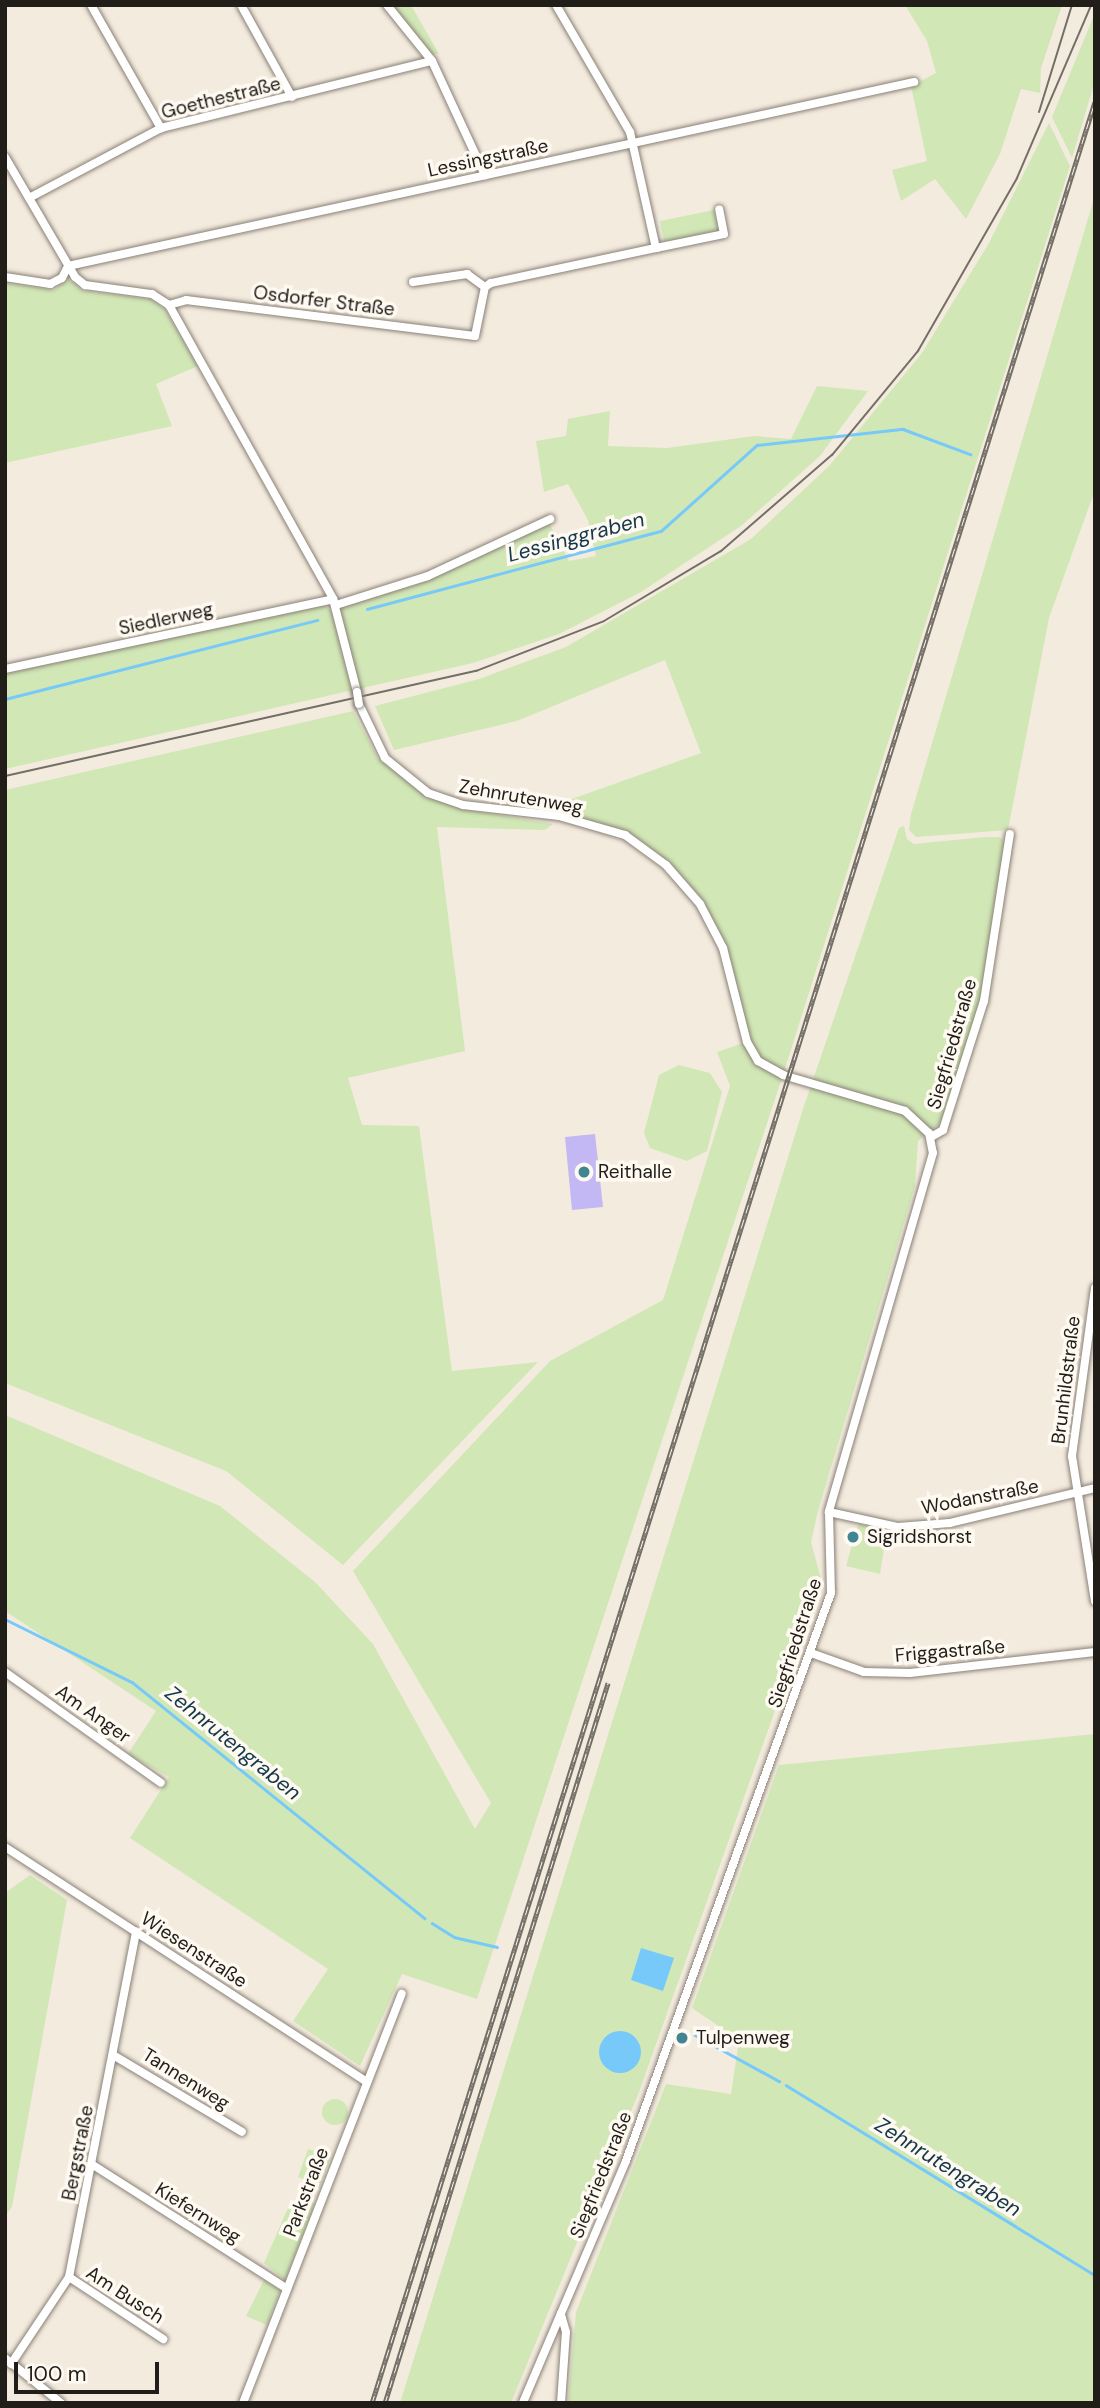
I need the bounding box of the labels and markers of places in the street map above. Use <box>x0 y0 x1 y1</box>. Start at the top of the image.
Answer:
place label: Reithalle <box>598 1161 672 1183</box>
marker: Reithalle <box>576 1164 592 1180</box>
place label: Sigridshorst <box>867 1526 972 1548</box>
marker: Sigridshorst <box>845 1529 861 1545</box>
place label: Tulpenweg <box>696 2027 790 2049</box>
marker: Tulpenweg <box>674 2030 690 2046</box>

